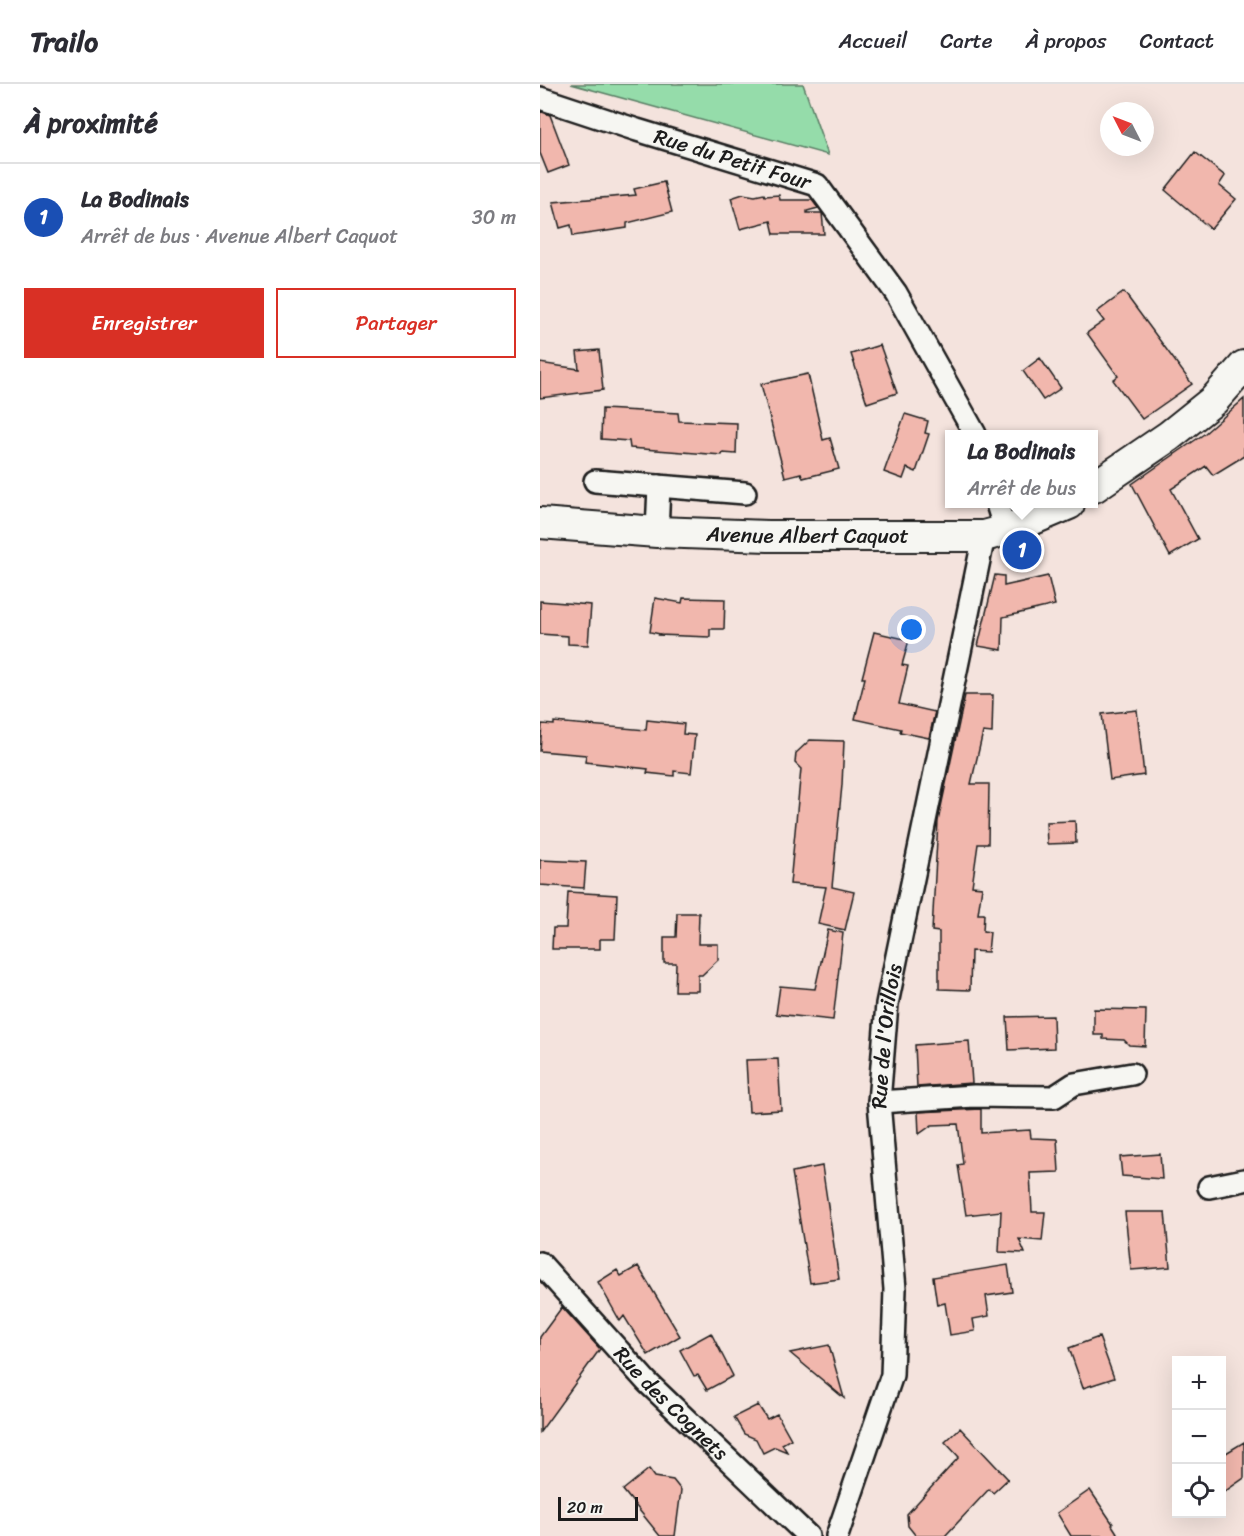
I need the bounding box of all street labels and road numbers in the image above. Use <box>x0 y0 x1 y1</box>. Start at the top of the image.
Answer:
street label: Rue du Petit Four <box>649 117 817 201</box>
street label: Avenue Albert Caquot <box>705 515 909 555</box>
street label: Rue de l'Orillois <box>860 960 914 1110</box>
street label: Rue des Cognets <box>604 1337 738 1470</box>

